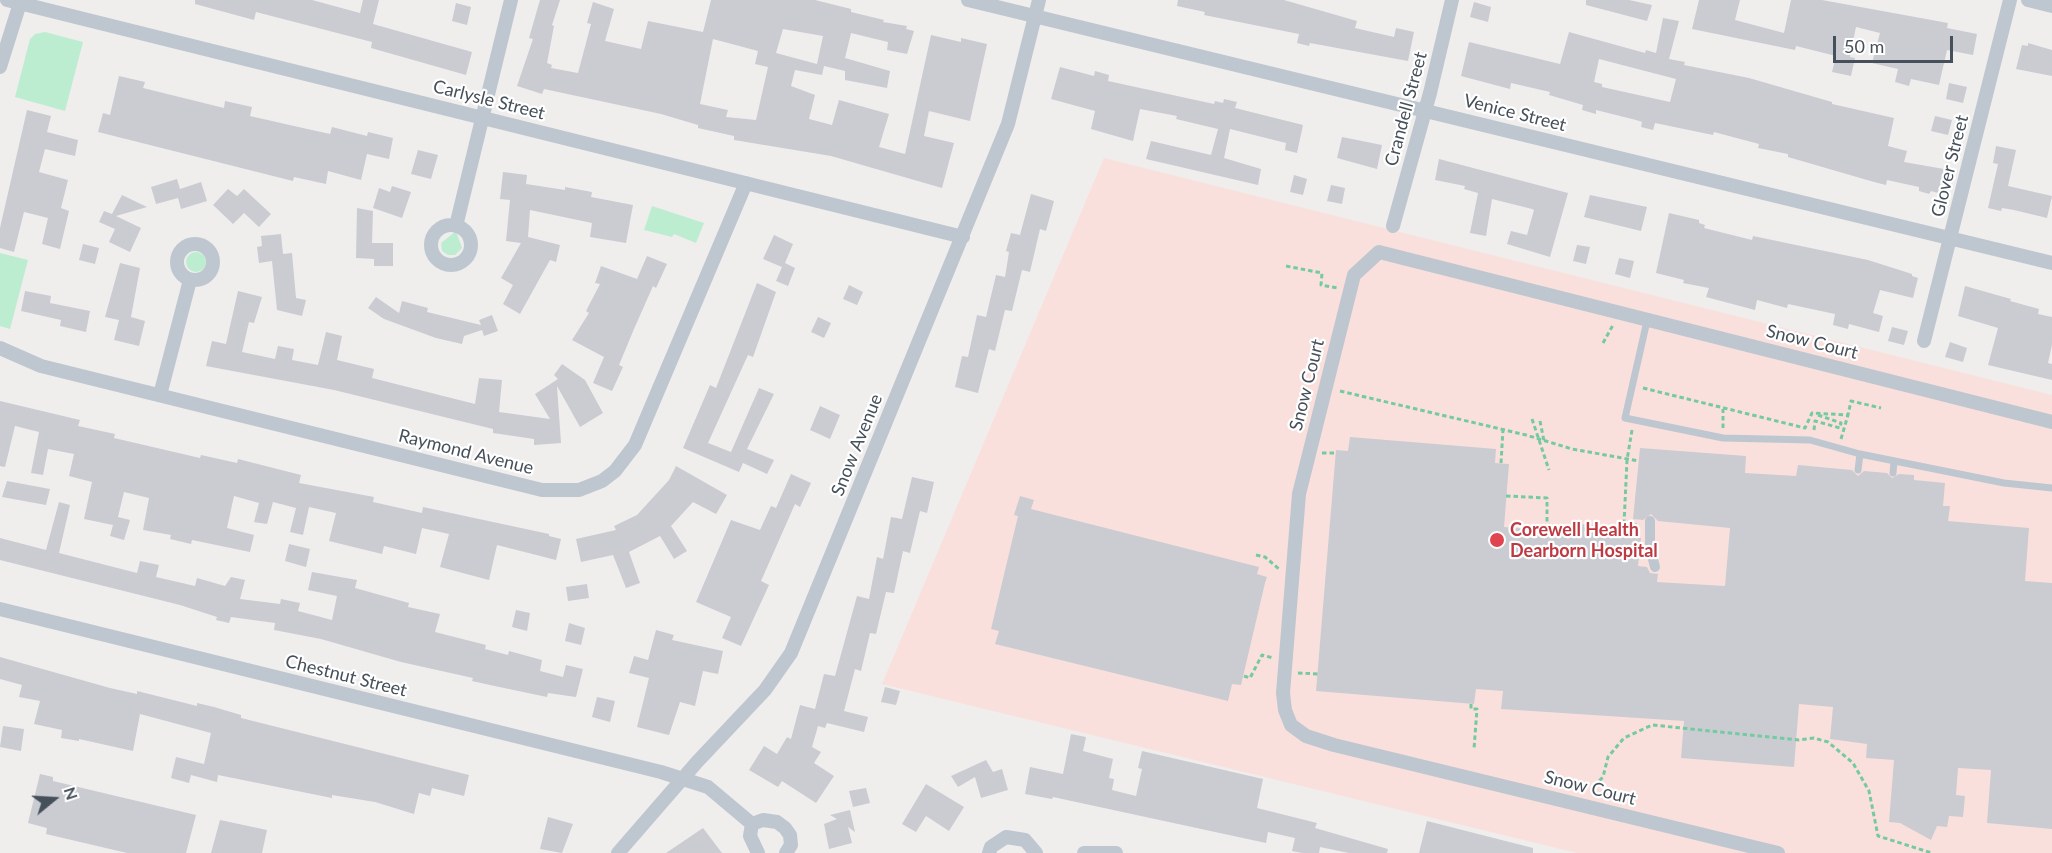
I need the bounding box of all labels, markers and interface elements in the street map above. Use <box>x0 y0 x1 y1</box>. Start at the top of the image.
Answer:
scale bar <box>1836 24 1956 62</box>
text: 50 m <box>1844 35 1884 57</box>
street label: Crandell Street <box>1380 49 1432 169</box>
street label: Carlysle Street <box>431 76 547 124</box>
street label: Venice Street <box>1462 90 1568 136</box>
street label: Glover Street <box>1927 113 1973 219</box>
street label: Snow Court <box>1764 320 1860 364</box>
street label: Snow Court <box>1285 337 1329 433</box>
street label: Snow Avenue <box>827 391 887 499</box>
street label: Raymond Avenue <box>396 425 536 479</box>
place label: Corewell Health Dearborn Hospital <box>1510 519 1658 562</box>
marker: Corewell Health Dearborn Hospital <box>1488 531 1506 549</box>
street label: Chestnut Street <box>283 650 409 702</box>
street label: Snow Court <box>1542 766 1638 810</box>
north arrow <box>24 769 84 829</box>
text: N <box>61 784 83 802</box>

